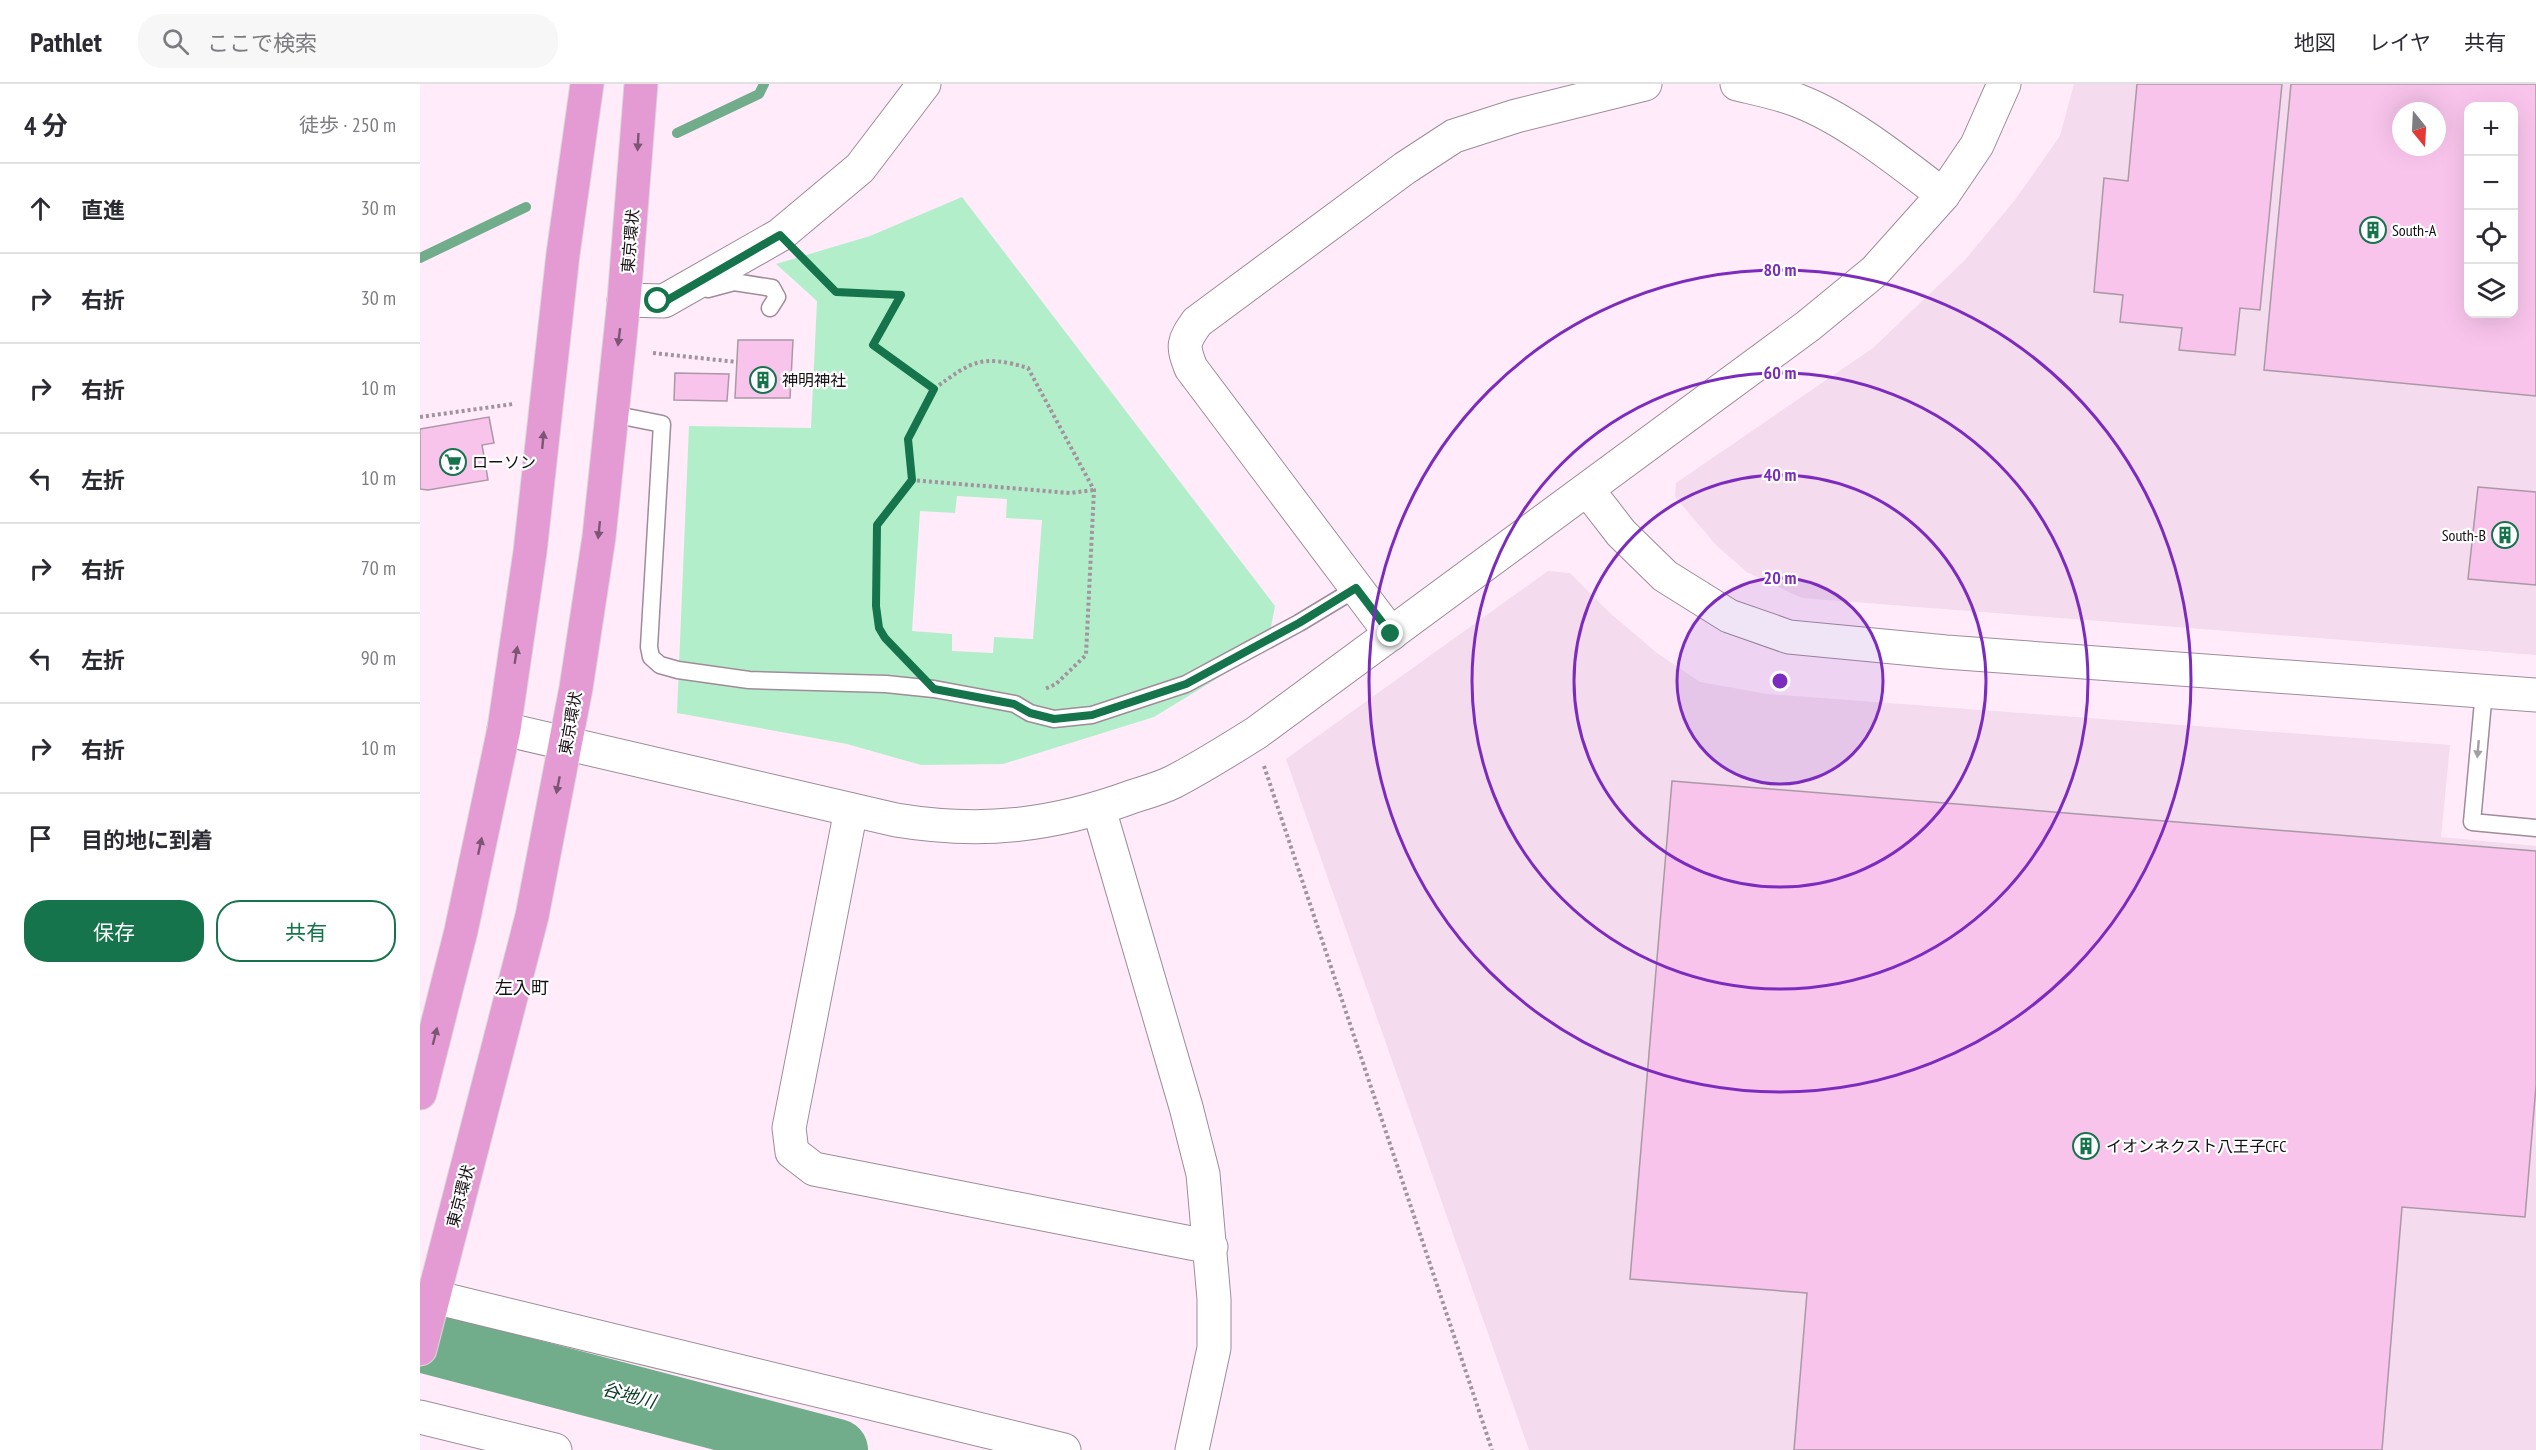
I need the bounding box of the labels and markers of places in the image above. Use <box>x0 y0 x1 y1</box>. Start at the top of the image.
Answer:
building icon: South-A <box>2358 215 2388 245</box>
place label: South-A <box>2392 220 2437 240</box>
building icon: 神明神社 <box>748 365 778 395</box>
place label: 神明神社 <box>782 370 846 390</box>
supermarket icon: ローソン <box>438 447 468 477</box>
place label: ローソン <box>472 452 536 472</box>
building icon: South-B <box>2490 520 2520 550</box>
place label: South-B <box>2442 525 2486 545</box>
centre of rings <box>1770 671 1790 691</box>
building icon: イオンネクスト八王子CFC <box>2071 1131 2101 1161</box>
place label: イオンネクスト八王子CFC <box>2106 1136 2286 1156</box>

